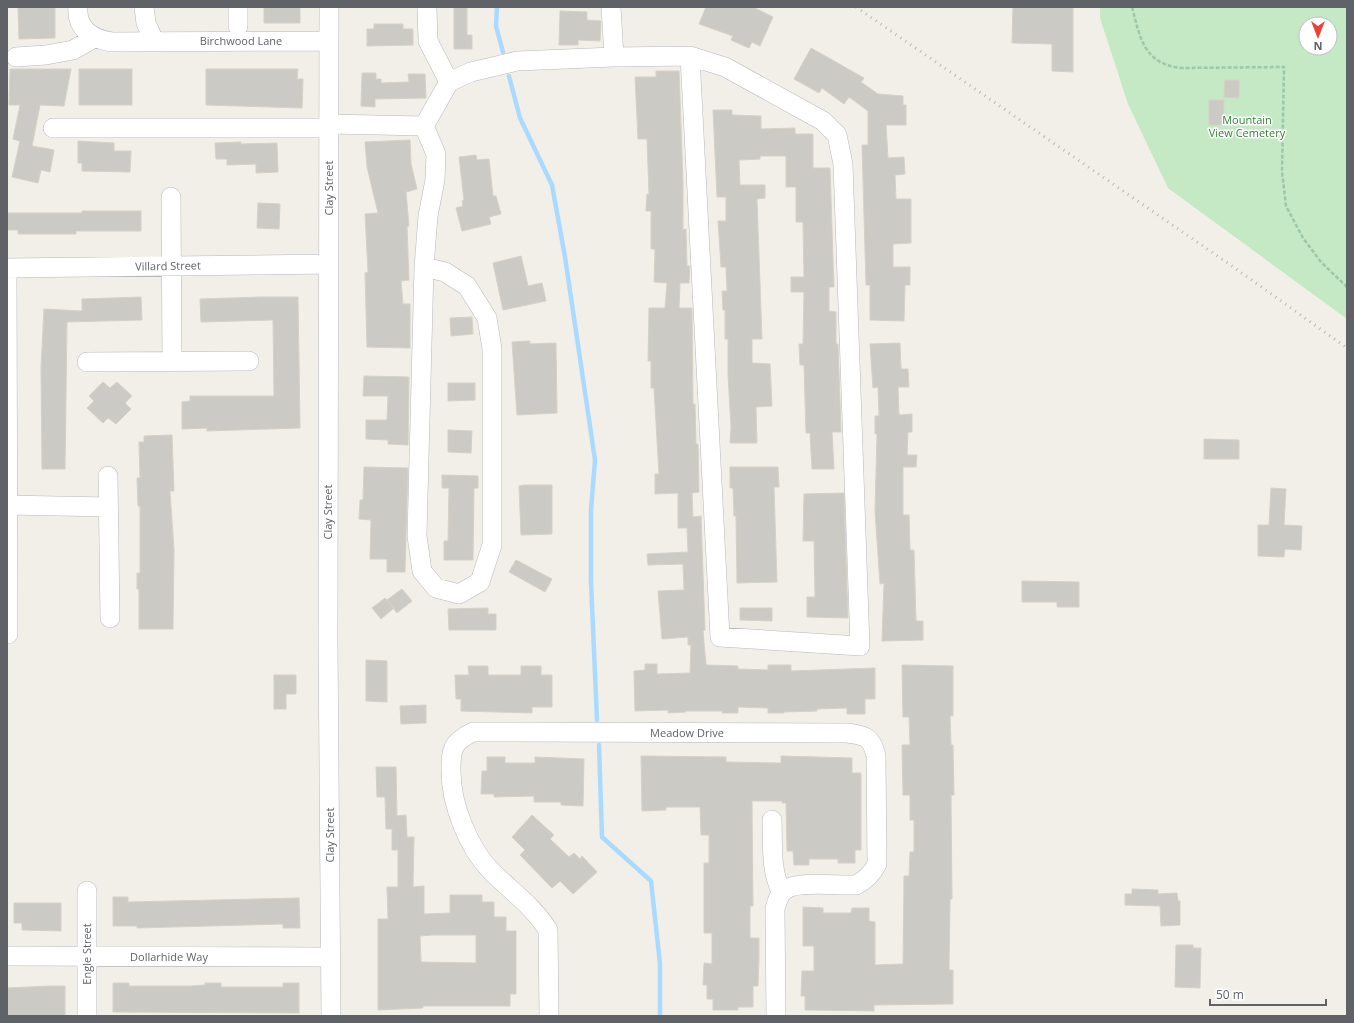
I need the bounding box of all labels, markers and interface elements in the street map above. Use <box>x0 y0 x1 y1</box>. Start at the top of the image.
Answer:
north arrow <box>1298 16 1338 56</box>
street label: Birchwood Lane <box>200 33 282 48</box>
text: N <box>1314 39 1322 54</box>
park label: Mountain View Cemetery <box>1209 112 1286 140</box>
street label: Clay Street <box>321 160 336 215</box>
street label: Villard Street <box>135 257 201 274</box>
street label: Clay Street <box>320 484 335 539</box>
street label: Meadow Drive <box>650 725 724 740</box>
street label: Clay Street <box>322 807 337 862</box>
street label: Engle Street <box>79 923 94 985</box>
street label: Dollarhide Way <box>130 949 208 964</box>
scale bar <box>1210 981 1326 1007</box>
text: 50 m <box>1216 986 1244 1003</box>

